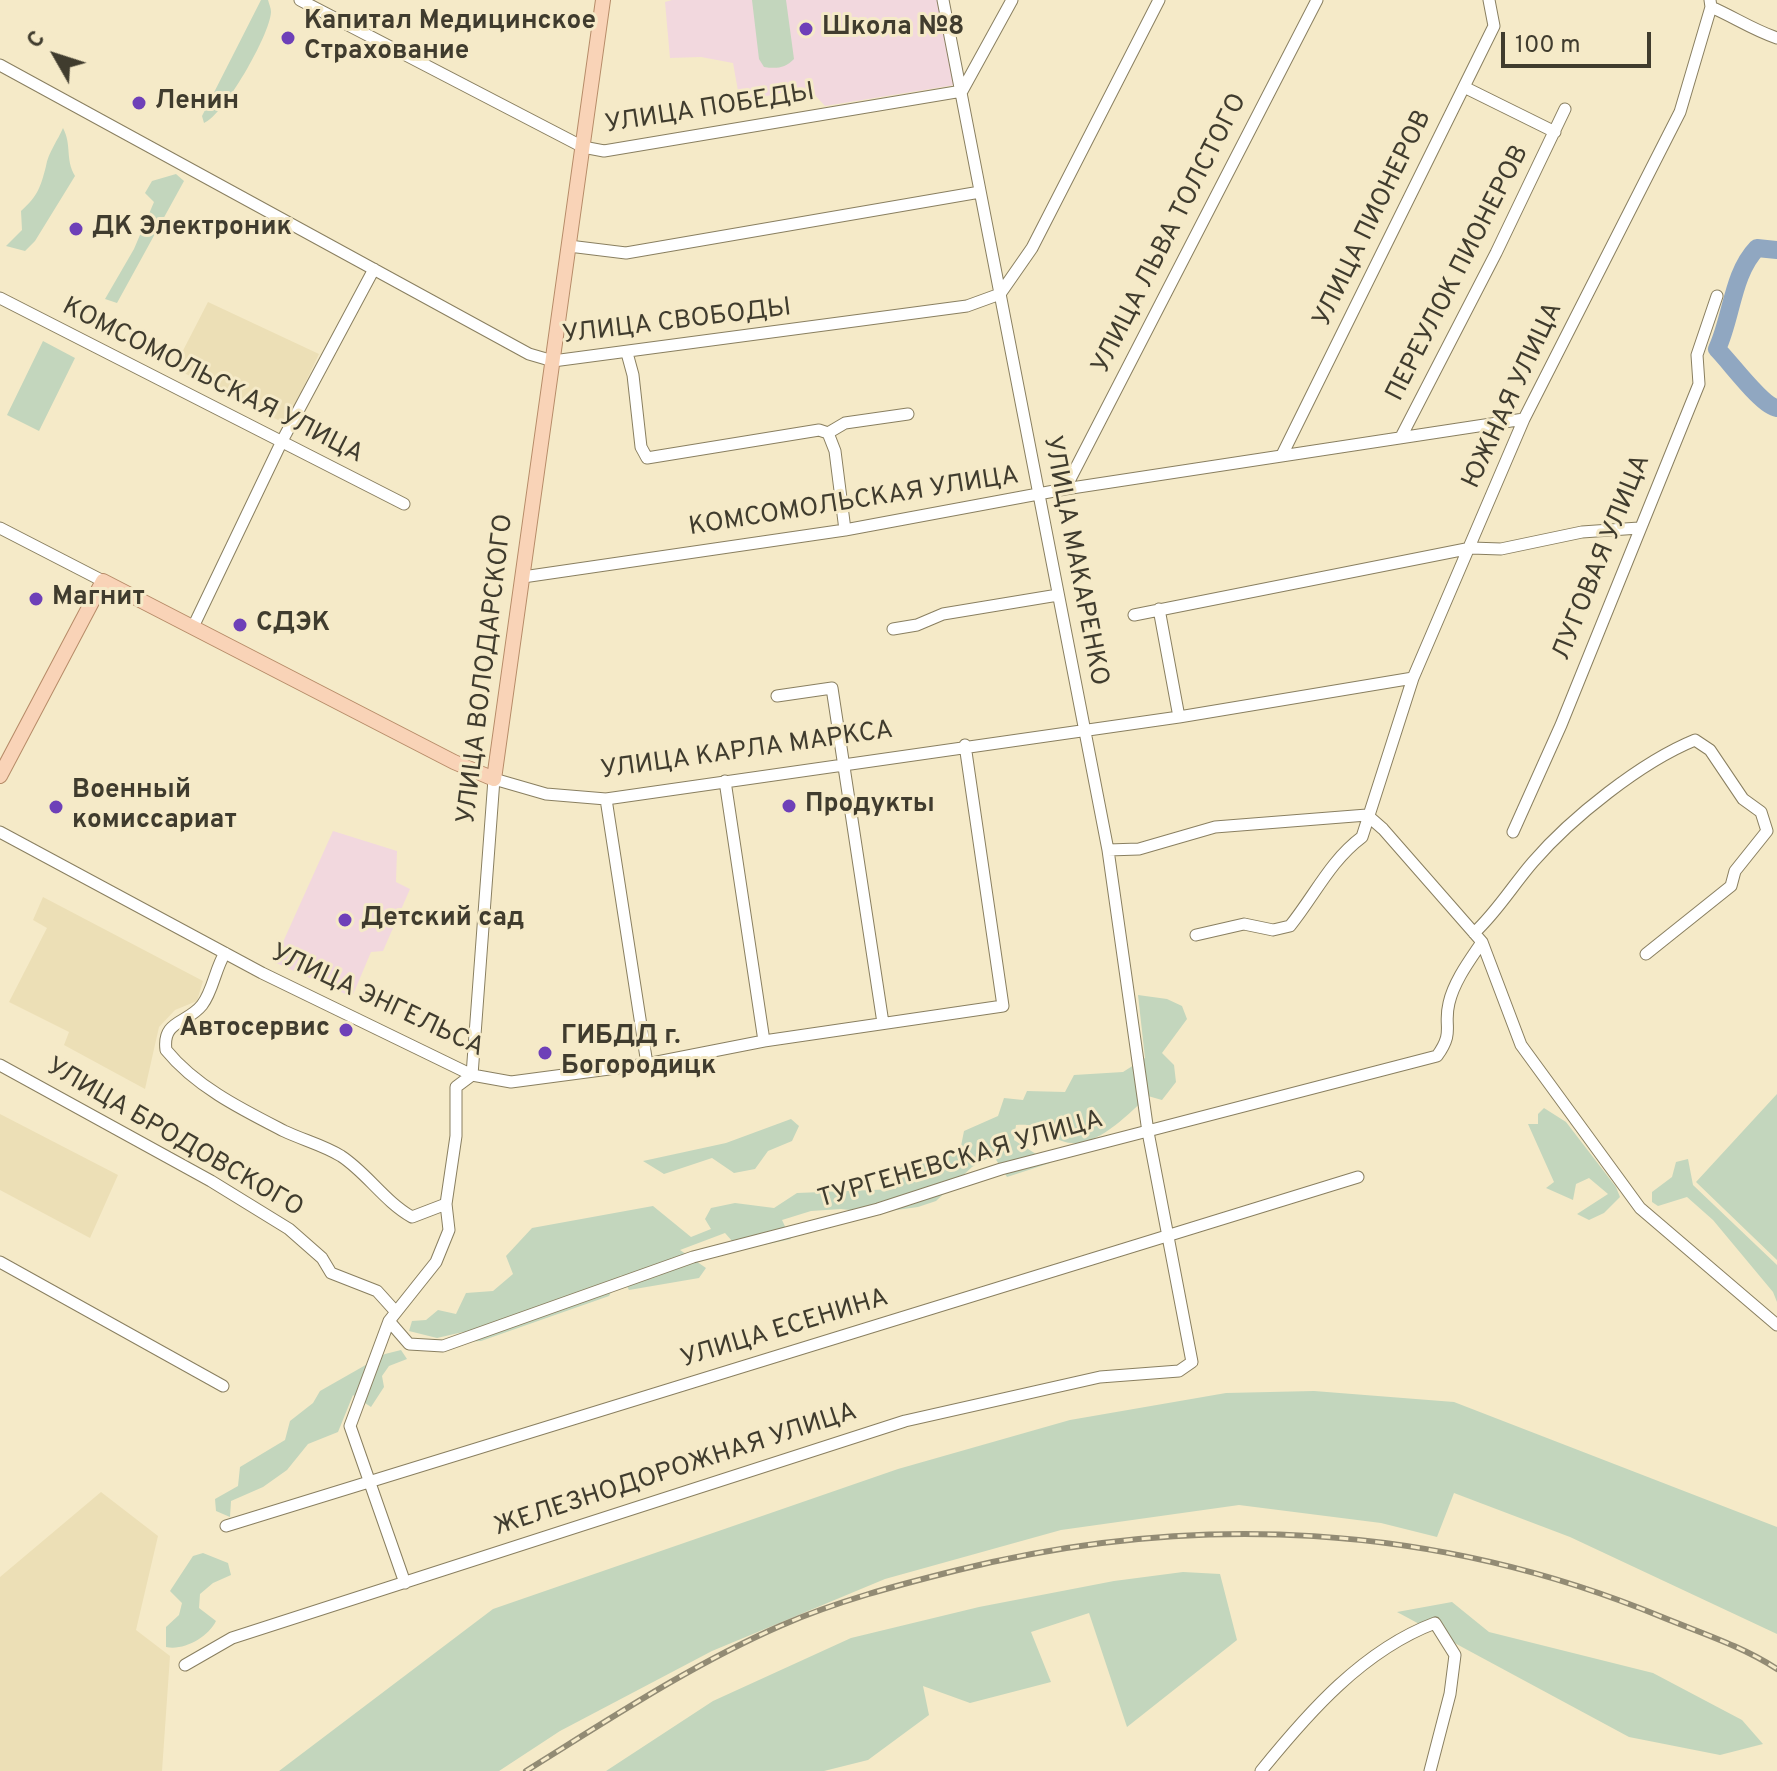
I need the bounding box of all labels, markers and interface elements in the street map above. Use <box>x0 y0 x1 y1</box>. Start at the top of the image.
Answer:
place label: Капитал Медицинское Страхование <box>304 7 596 68</box>
place label: Школа №8 <box>822 13 964 45</box>
north arrow <box>16 16 96 96</box>
scale bar <box>1505 16 1655 66</box>
marker: Школа №8 <box>797 20 815 38</box>
text: С <box>22 27 52 55</box>
marker: Капитал Медицинское Страхование <box>279 29 297 47</box>
text: 100 m <box>1515 31 1581 61</box>
street label: УЛИЦА ПОБЕДЫ <box>603 78 817 142</box>
place label: Ленин <box>155 87 239 119</box>
street label: УЛИЦА ЛЬВА ТОЛСТОГО <box>1087 89 1255 379</box>
marker: Ленин <box>130 94 148 112</box>
street label: УЛИЦА ПИОНЕРОВ <box>1308 106 1440 332</box>
street label: ПЕРЕУЛОК ПИОНЕРОВ <box>1381 141 1537 407</box>
place label: ДК Электроник <box>92 213 292 245</box>
marker: ДК Электроник <box>67 220 85 238</box>
street label: КОМСОМОЛЬСКАЯ УЛИЦА <box>56 292 368 472</box>
street label: УЛИЦА СВОБОДЫ <box>561 293 793 353</box>
street label: ЮЖНАЯ УЛИЦА <box>1457 298 1571 494</box>
street label: УЛИЦА МАКАРЕНКО <box>1034 433 1114 689</box>
street label: ЛУГОВАЯ УЛИЦА <box>1547 451 1659 665</box>
street label: КОМСОМОЛЬСКАЯ УЛИЦА <box>687 461 1021 545</box>
street label: УЛИЦА ВОЛОДАРСКОГО <box>453 512 521 826</box>
place label: Магнит <box>52 583 145 615</box>
marker: Магнит <box>27 590 45 608</box>
place label: СДЭК <box>256 609 330 641</box>
marker: СДЭК <box>231 616 249 634</box>
street label: УЛИЦА КАРЛА МАРКСА <box>599 716 895 788</box>
place label: Военный комиссариат <box>72 776 237 838</box>
place label: Продукты <box>805 790 935 822</box>
marker: Продукты <box>780 797 798 815</box>
marker: Военный комиссариат <box>47 798 65 816</box>
place label: Детский сад <box>361 904 524 936</box>
marker: Детский сад <box>336 911 354 929</box>
street label: УЛИЦА ЭНГЕЛЬСА <box>265 939 489 1065</box>
place label: Автосервис <box>179 1014 330 1046</box>
marker: Автосервис <box>337 1021 355 1039</box>
place label: ГИБДД г. Богородицк <box>561 1022 716 1084</box>
marker: ГИБДД г. Богородицк <box>536 1044 554 1062</box>
street label: УЛИЦА БРОДОВСКОГО <box>40 1053 308 1225</box>
street label: ТУРГЕНЕВСКАЯ УЛИЦА <box>815 1105 1107 1217</box>
street label: УЛИЦА ЕСЕНИНА <box>678 1284 892 1376</box>
street label: ЖЕЛЕЗНОДОРОЖНАЯ УЛИЦА <box>491 1398 861 1544</box>

